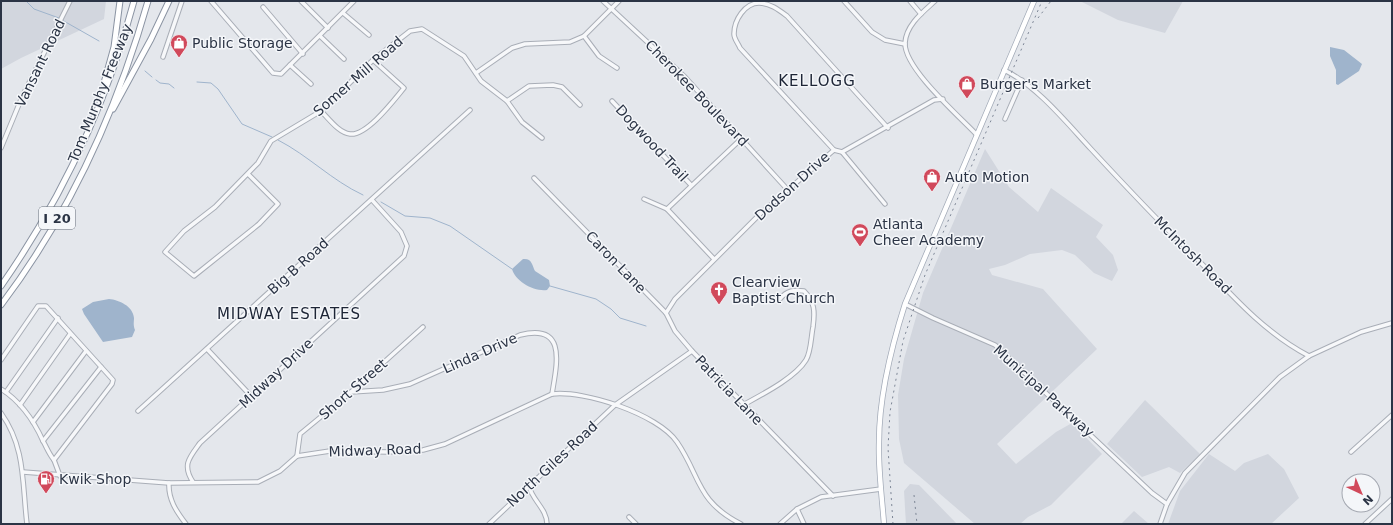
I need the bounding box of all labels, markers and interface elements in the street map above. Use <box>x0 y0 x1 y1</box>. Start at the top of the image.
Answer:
street label: Vansant Road <box>12 16 68 110</box>
street label: Tom Murphy Freeway <box>64 21 135 166</box>
shop icon: Public Storage <box>169 33 189 58</box>
street label: Somer Mill Road <box>310 33 406 119</box>
place label: Public Storage <box>192 35 293 51</box>
street label: Cherokee Boulevard <box>642 37 752 149</box>
district label: KELLOGG <box>778 72 856 90</box>
shop icon: Burger's Market <box>957 74 977 99</box>
place label: Burger's Market <box>980 76 1091 92</box>
street label: Dogwood Trail <box>612 101 692 185</box>
street label: Dodson Drive <box>751 148 833 224</box>
shop icon: Auto Motion <box>922 167 942 192</box>
place label: Auto Motion <box>945 169 1029 185</box>
road number: I 20 <box>39 207 75 229</box>
street label: McIntosh Road <box>1151 213 1235 297</box>
place label: Atlanta Cheer Academy <box>873 216 984 248</box>
sports icon: Atlanta Cheer Academy <box>850 222 870 247</box>
street label: Caron Lane <box>583 228 649 296</box>
street label: Big B Road <box>264 235 332 297</box>
place label: Clearview Baptist Church <box>732 274 835 306</box>
church icon: Clearview Baptist Church <box>709 280 729 305</box>
district label: MIDWAY ESTATES <box>217 305 361 323</box>
street label: Linda Drive <box>440 329 520 377</box>
street label: Midway Drive <box>236 335 316 411</box>
street label: Municipal Parkway <box>990 342 1098 440</box>
street label: Patricia Lane <box>692 352 766 428</box>
street label: Short Street <box>316 355 391 423</box>
street label: North Giles Road <box>503 418 601 510</box>
street label: Midway Road <box>328 440 422 460</box>
fuel station icon: Kwik Shop <box>36 469 56 494</box>
place label: Kwik Shop <box>59 471 131 487</box>
north arrow <box>1341 473 1381 513</box>
text: N <box>1360 492 1375 508</box>

